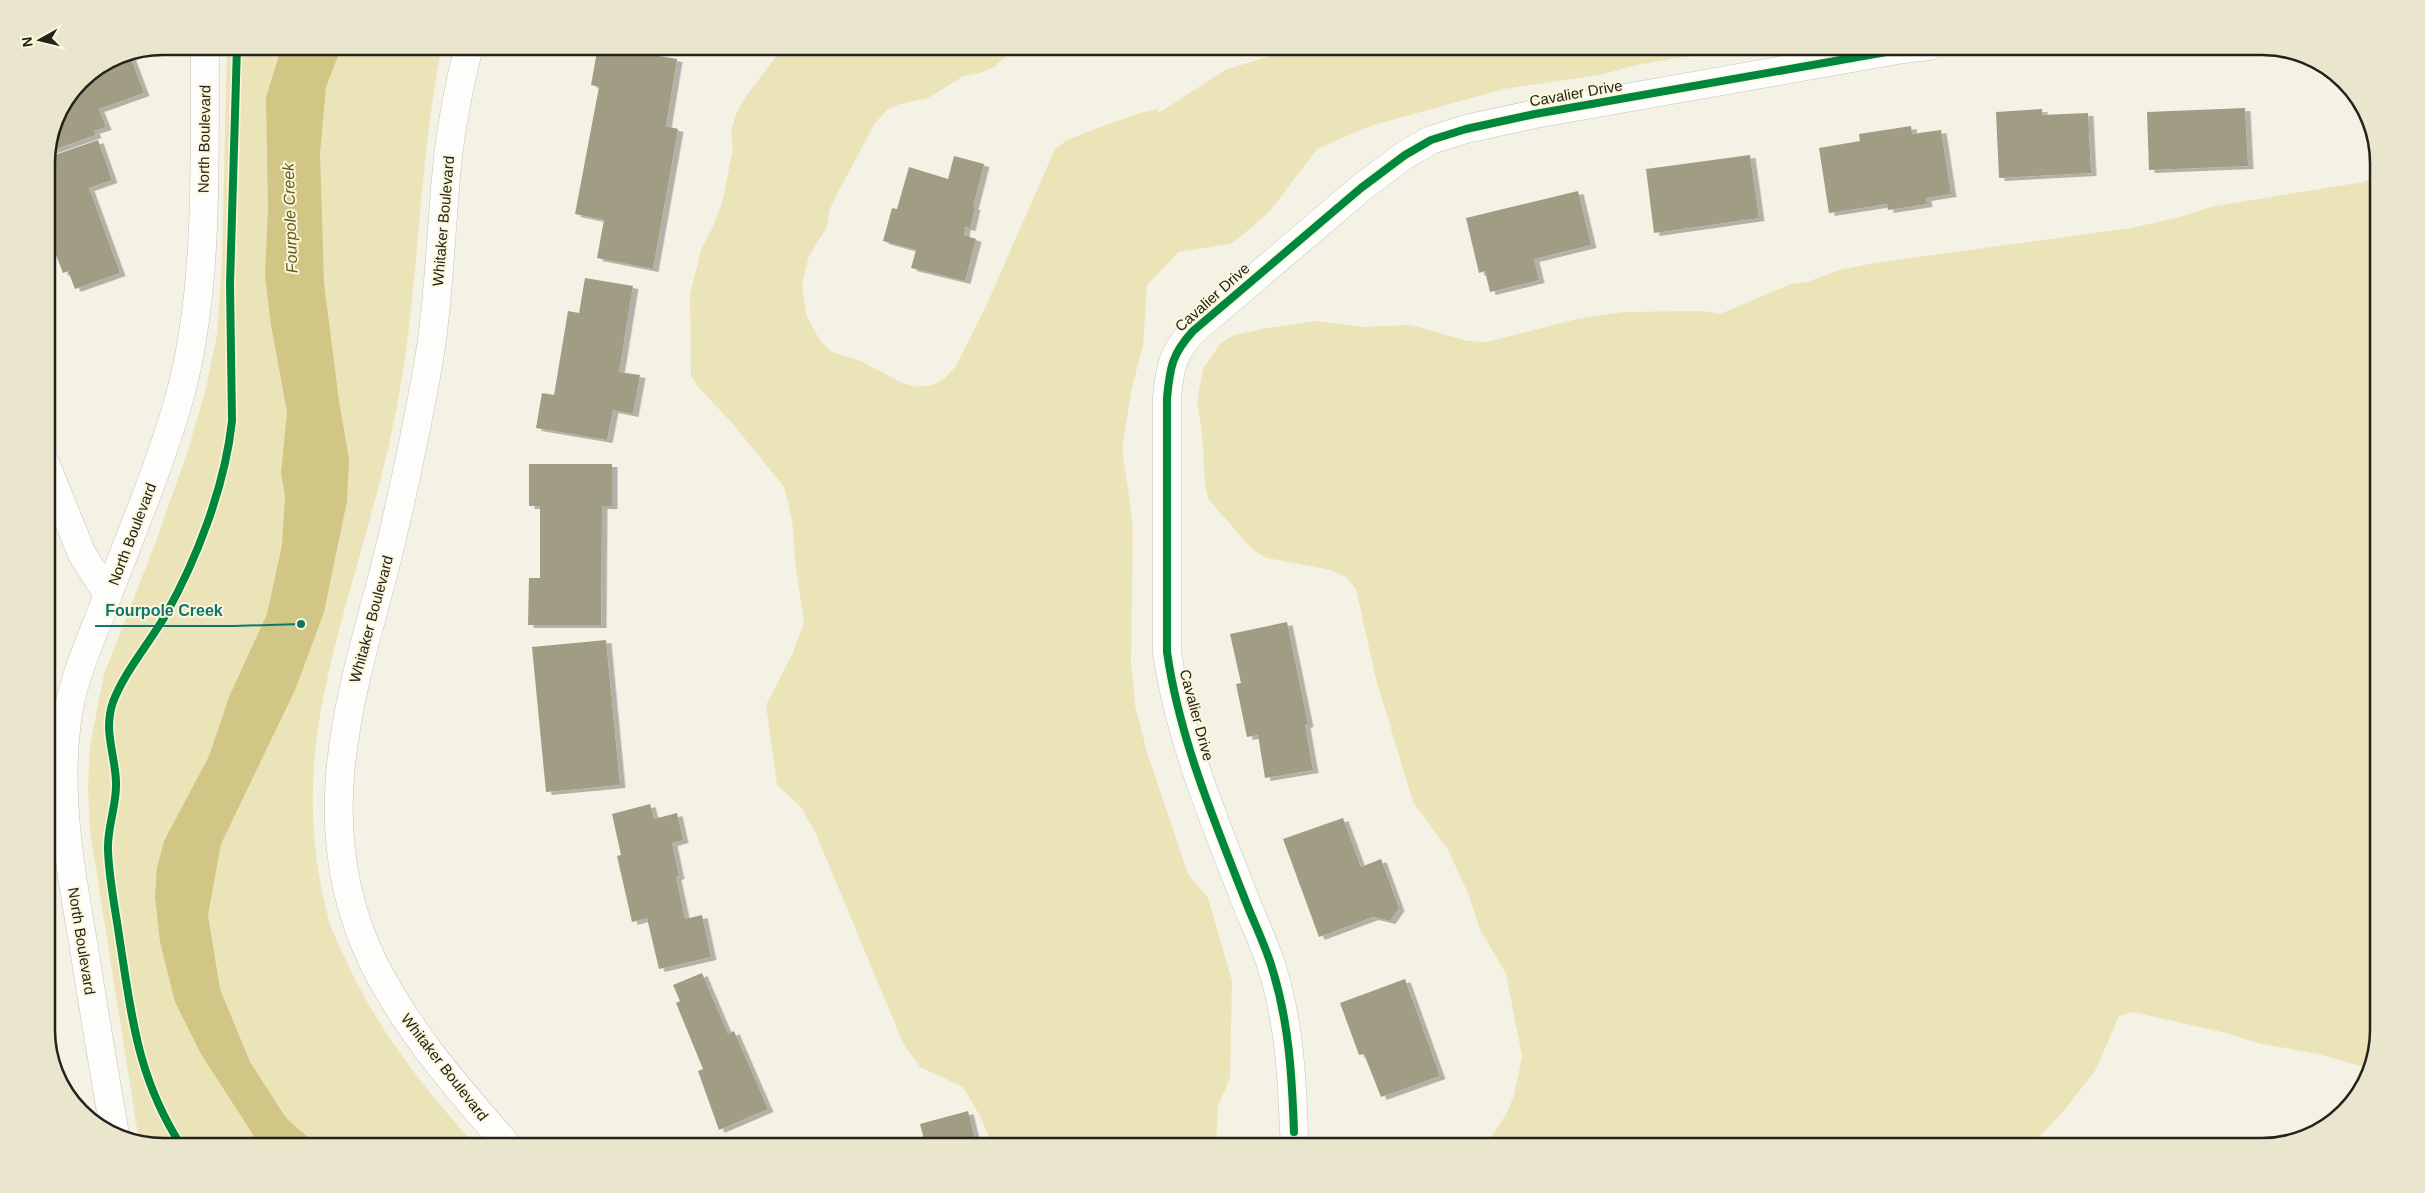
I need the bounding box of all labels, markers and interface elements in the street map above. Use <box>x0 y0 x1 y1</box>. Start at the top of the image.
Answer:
north arrow <box>15 15 65 65</box>
text: N <box>18 36 36 48</box>
street label: Cavalier Drive <box>1528 76 1624 110</box>
street label: North Boulevard <box>195 85 213 193</box>
street label: Whitaker Boulevard <box>429 155 457 287</box>
water label: Fourpole Creek <box>280 162 300 273</box>
street label: Cavalier Drive <box>1171 259 1253 335</box>
street label: North Boulevard <box>105 480 159 588</box>
street label: Whitaker Boulevard <box>346 554 396 684</box>
callout: Fourpole Creek <box>95 595 233 626</box>
text: Fourpole Creek <box>105 602 223 619</box>
street label: Cavalier Drive <box>1177 667 1217 763</box>
street label: North Boulevard <box>65 886 99 996</box>
street label: Whitaker Boulevard <box>398 1010 492 1124</box>

